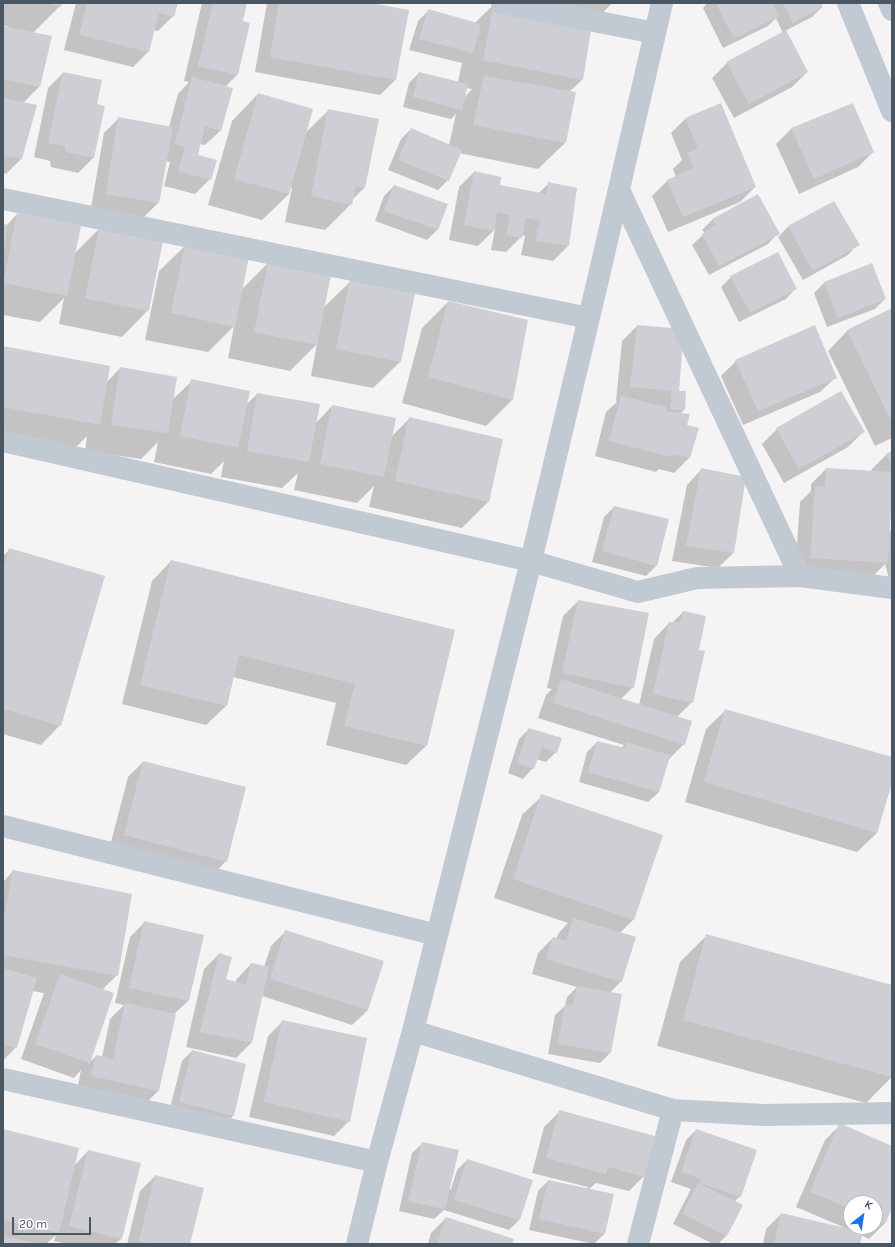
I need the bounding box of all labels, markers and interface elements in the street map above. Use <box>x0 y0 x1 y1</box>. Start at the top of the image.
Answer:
north arrow <box>843 1195 883 1235</box>
text: K <box>862 1198 875 1212</box>
scale bar <box>14 1209 93 1235</box>
text: 20 m <box>19 1217 47 1231</box>

